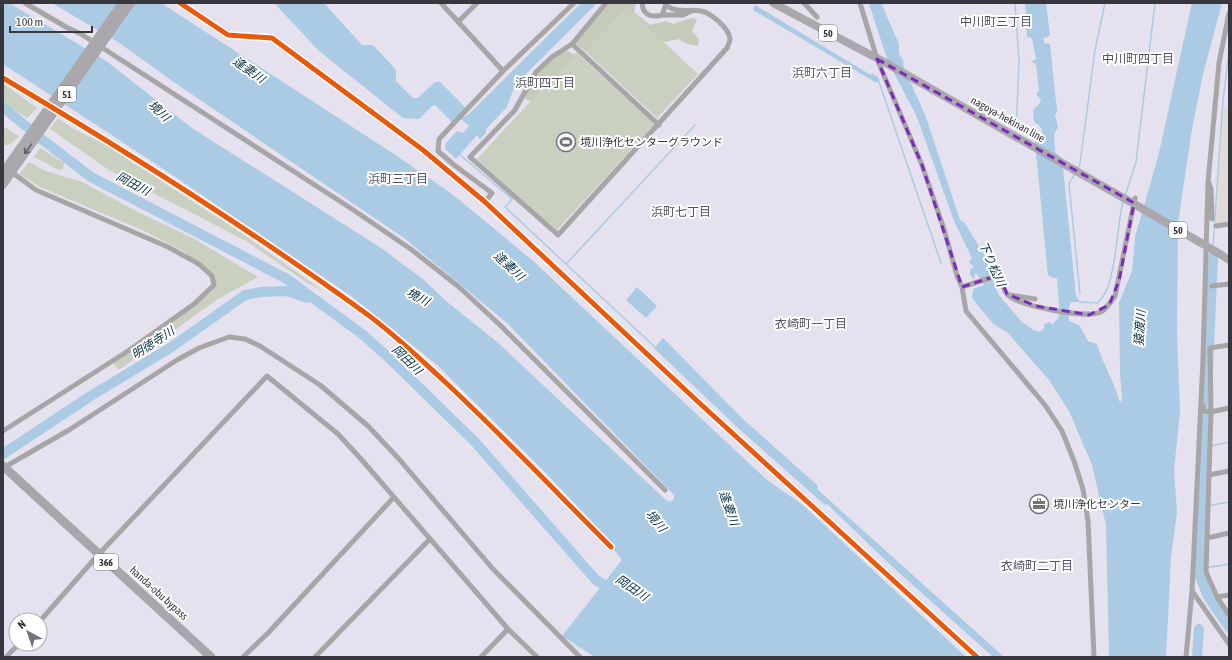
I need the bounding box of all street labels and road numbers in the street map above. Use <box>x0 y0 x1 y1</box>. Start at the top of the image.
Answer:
road number: 50 <box>819 25 837 41</box>
road number: 51 <box>58 86 76 102</box>
street label: nagoya-hekinan line <box>969 94 1047 144</box>
road number: 50 <box>1169 222 1187 238</box>
road number: 366 <box>94 554 118 570</box>
street label: handa-obu bypass <box>128 564 191 622</box>

